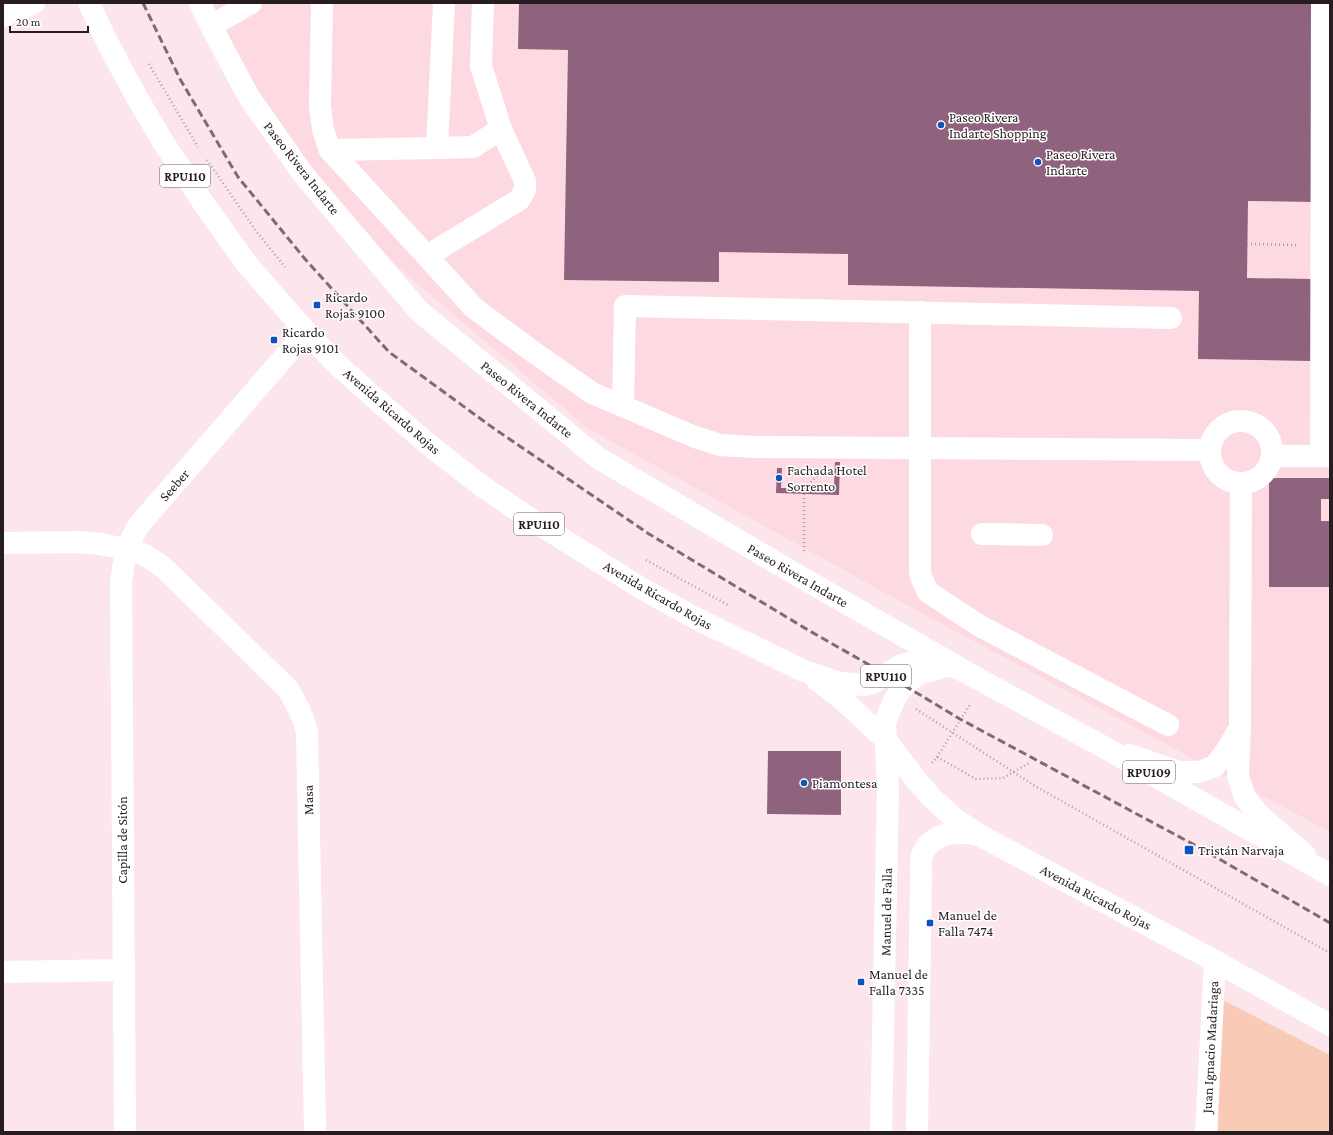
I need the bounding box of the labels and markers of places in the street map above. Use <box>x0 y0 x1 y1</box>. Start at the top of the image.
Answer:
place label: Paseo Rivera Indarte Shopping <box>949 109 1047 141</box>
marker: Paseo Rivera Indarte Shopping <box>936 120 946 130</box>
place label: Paseo Rivera Indarte <box>1046 146 1116 178</box>
marker: Paseo Rivera Indarte <box>1033 157 1043 167</box>
place label: Ricardo Rojas 9100 <box>325 289 385 322</box>
marker: Ricardo Rojas 9100 <box>312 300 322 310</box>
place label: Ricardo Rojas 9101 <box>282 324 339 357</box>
marker: Ricardo Rojas 9101 <box>269 335 279 345</box>
place label: Fachada Hotel Sorrento <box>787 462 867 494</box>
marker: Fachada Hotel Sorrento <box>774 473 784 483</box>
place label: Piamontesa <box>812 775 878 791</box>
marker: Piamontesa <box>799 778 809 788</box>
place label: Tristán Narvaja <box>1198 842 1285 859</box>
marker: Tristán Narvaja <box>1183 844 1195 856</box>
place label: Manuel de Falla 7474 <box>938 907 997 939</box>
marker: Manuel de Falla 7474 <box>925 918 935 928</box>
place label: Manuel de Falla 7335 <box>869 966 928 998</box>
marker: Manuel de Falla 7335 <box>856 977 866 987</box>

